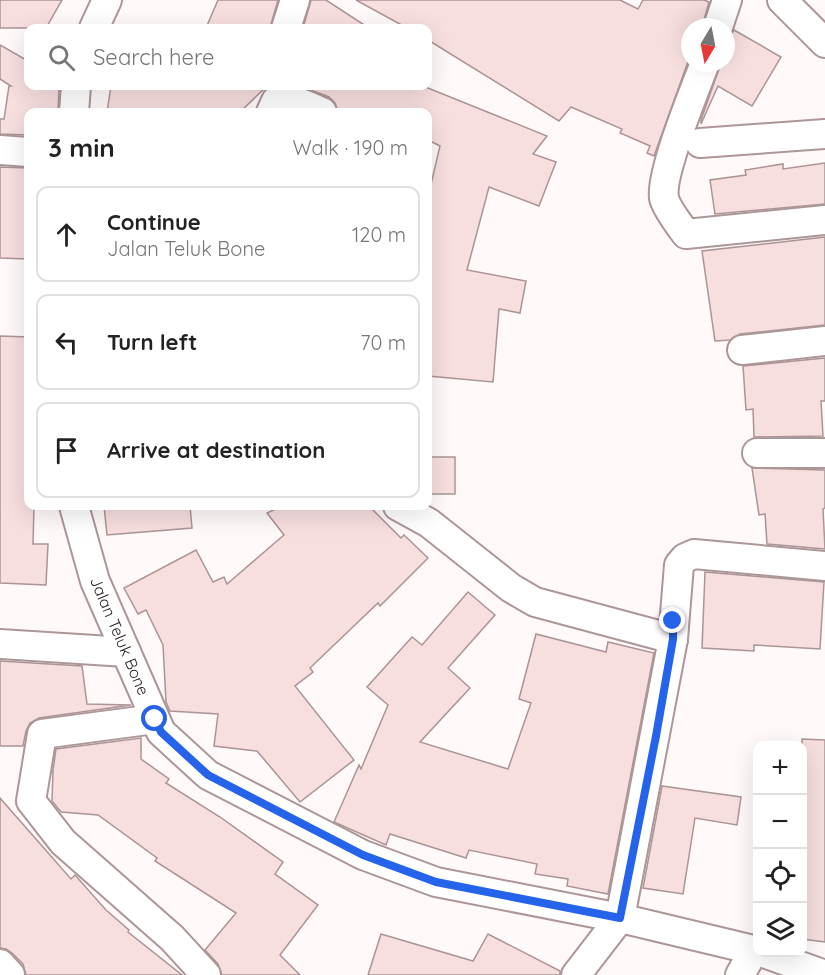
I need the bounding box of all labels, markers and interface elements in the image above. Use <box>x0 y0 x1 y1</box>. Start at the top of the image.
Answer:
north arrow <box>681 18 735 72</box>
search box <box>24 24 432 90</box>
icon: search <box>45 41 78 74</box>
text: Search here <box>93 43 214 71</box>
text: 3 min <box>48 131 115 164</box>
text: Walk · 190 m <box>292 135 408 160</box>
text: Continue <box>107 208 201 236</box>
icon: ahead <box>50 218 83 251</box>
text: 120 m <box>352 222 406 247</box>
text: Jalan Teluk Bone <box>107 236 265 261</box>
icon: left <box>50 326 83 359</box>
text: Turn left <box>107 328 197 356</box>
text: 70 m <box>360 330 406 355</box>
icon: arrive <box>50 434 83 467</box>
text: Arrive at destination <box>107 436 325 464</box>
street label: Jalan Teluk Bone <box>86 574 154 698</box>
route end <box>659 607 685 633</box>
route start <box>141 705 167 731</box>
map controls <box>753 741 807 957</box>
button: + <box>753 741 807 795</box>
button: − <box>753 795 807 849</box>
button: locate <box>753 849 807 903</box>
button: layers <box>753 903 807 957</box>

